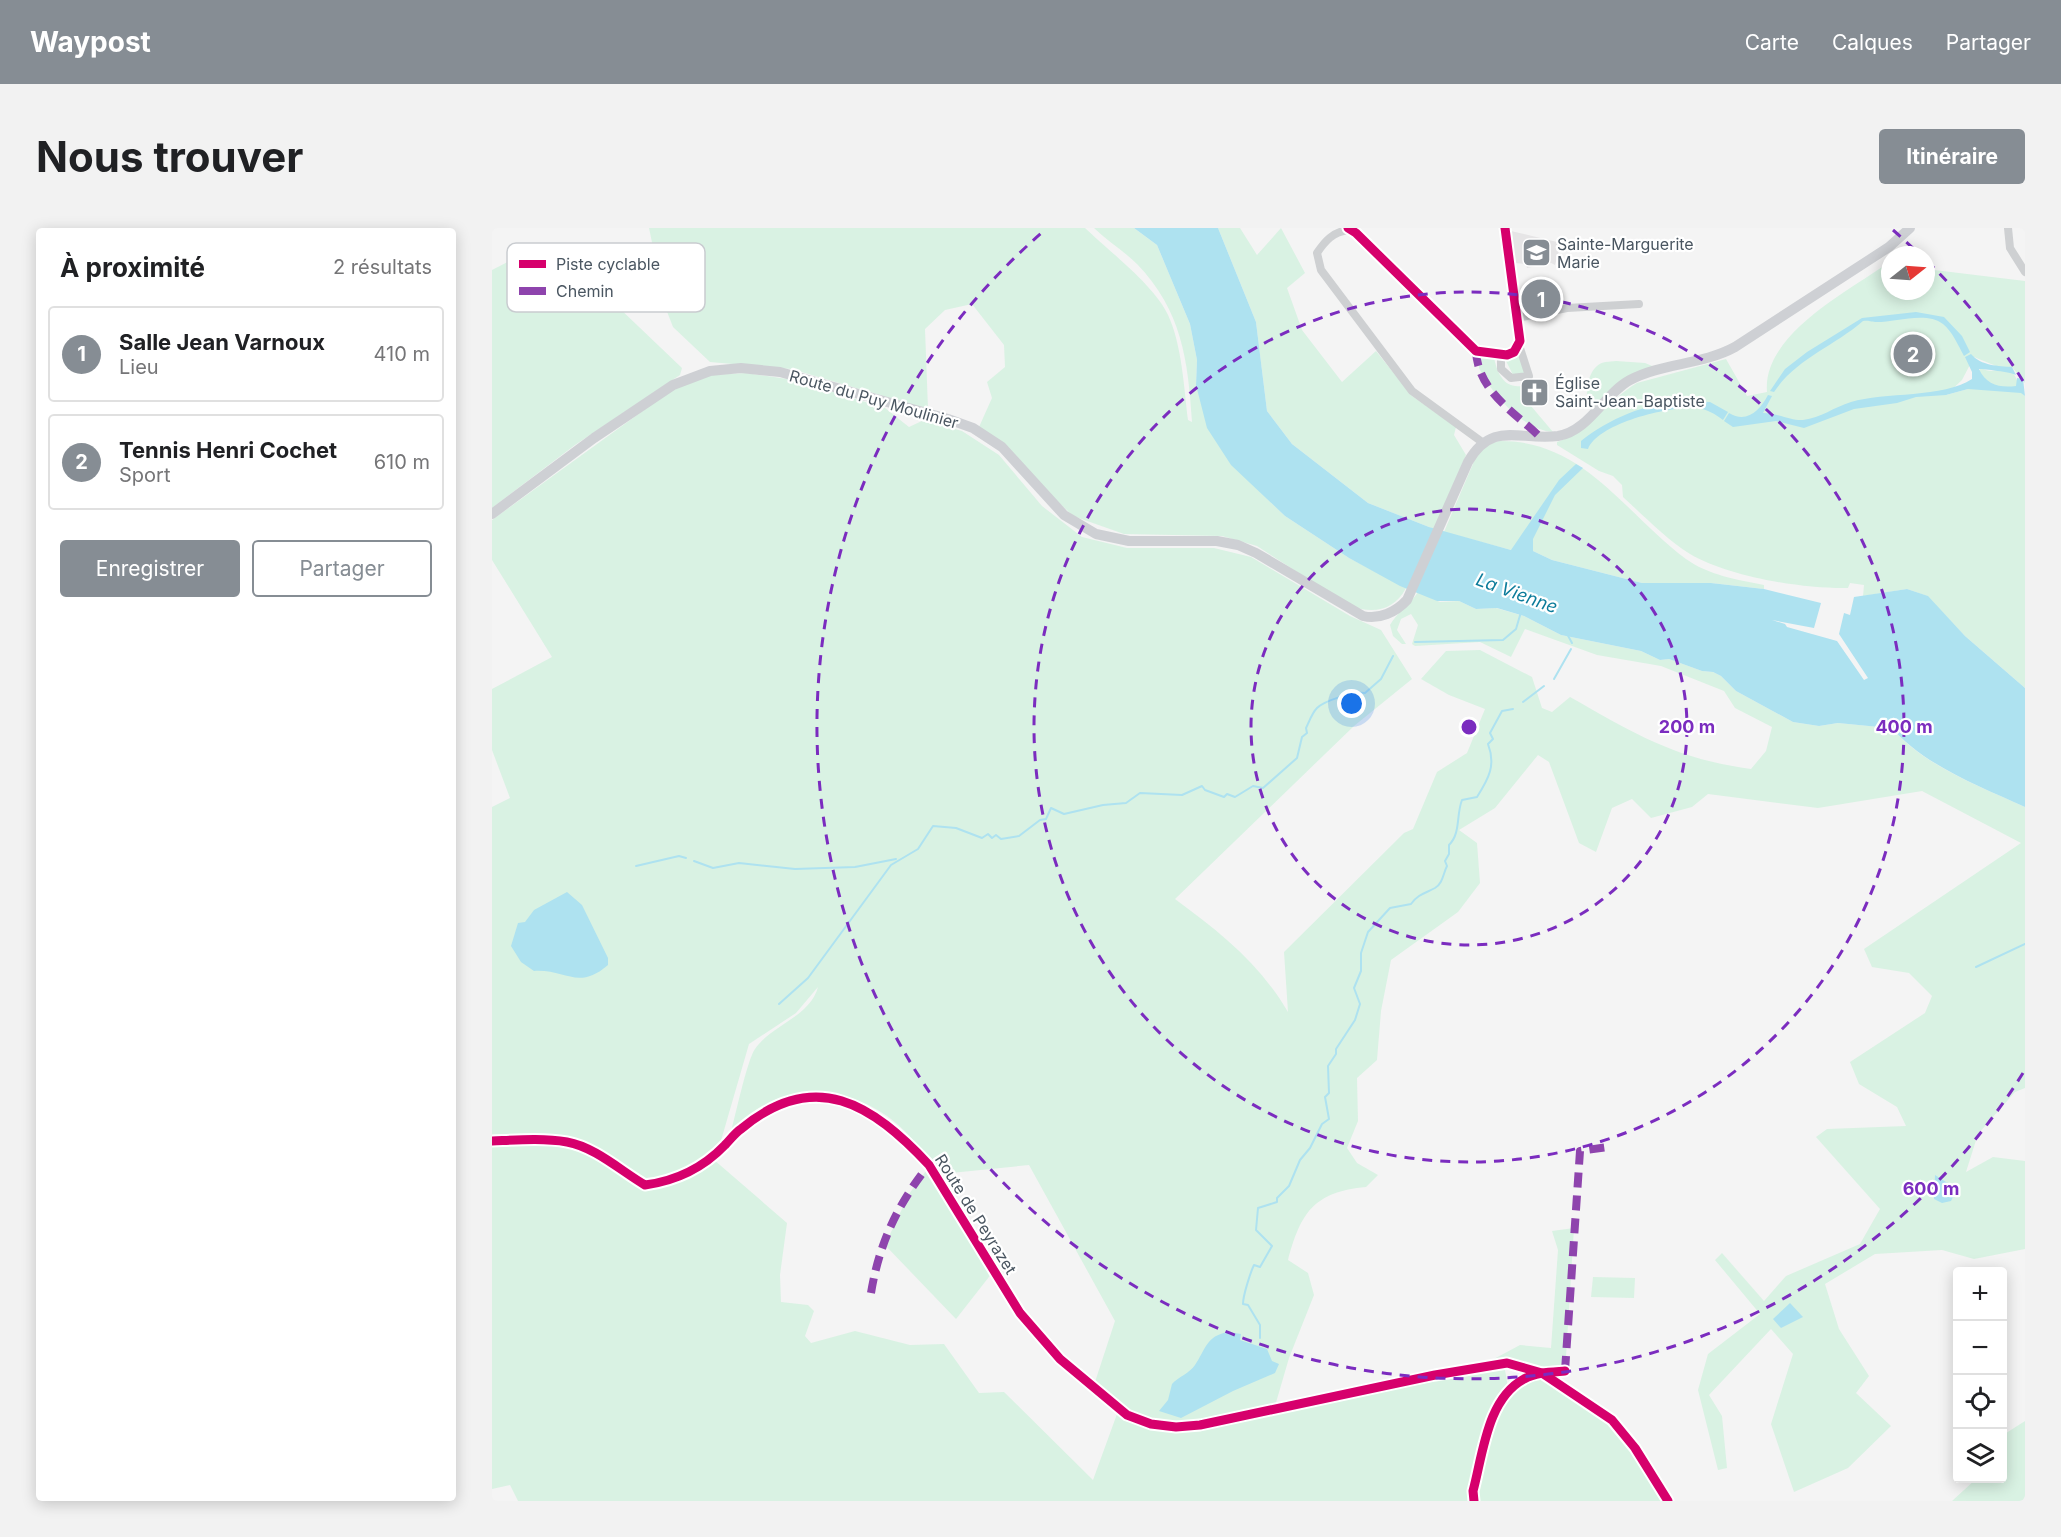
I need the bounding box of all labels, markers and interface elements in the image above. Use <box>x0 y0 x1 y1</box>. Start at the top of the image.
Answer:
text: Waypost <box>30 25 151 59</box>
text: Carte <box>1745 30 1799 55</box>
text: Calques <box>1832 30 1913 55</box>
text: Partager <box>1946 30 2031 55</box>
button: Itinéraire <box>1879 129 2025 184</box>
text: Nous trouver <box>36 131 303 182</box>
place label: Sainte-Marguerite Marie <box>1557 234 1694 272</box>
school or university icon: Sainte-Marguerite Marie <box>1520 237 1552 269</box>
legend <box>507 243 705 312</box>
north arrow <box>1881 246 1935 300</box>
text: À proximité <box>60 252 205 283</box>
text: Piste cyclable <box>556 254 660 274</box>
text: 2 résultats <box>333 255 432 279</box>
pin: 1 <box>1522 276 1560 322</box>
text: Chemin <box>556 281 614 301</box>
text: Salle Jean Varnoux <box>119 329 325 355</box>
pin: 2 <box>1894 332 1932 376</box>
text: 1 <box>77 342 86 366</box>
text: 410 m <box>374 342 430 366</box>
text: Lieu <box>119 355 159 379</box>
street label: Route du Puy Moulinier <box>787 365 961 433</box>
place label: Église Saint-Jean-Baptiste <box>1555 373 1705 411</box>
church icon: Église Saint-Jean-Baptiste <box>1518 376 1550 408</box>
text: Tennis Henri Cochet <box>119 437 337 463</box>
text: 2 <box>75 450 88 474</box>
text: 610 m <box>374 450 430 474</box>
text: Sport <box>119 463 170 487</box>
button: Enregistrer <box>60 540 240 597</box>
button: Partager <box>252 540 432 597</box>
water label: La Vienne <box>1473 569 1561 617</box>
your location <box>1337 689 1366 718</box>
text: 200 m <box>1659 716 1715 737</box>
text: 400 m <box>1875 716 1933 737</box>
centre of rings <box>1459 717 1479 737</box>
street label: Route de Peyrazet <box>931 1150 1021 1278</box>
text: 600 m <box>1903 1178 1959 1199</box>
map controls <box>1953 1267 2007 1483</box>
button: + <box>1953 1267 2007 1321</box>
button: − <box>1953 1321 2007 1375</box>
button: locate <box>1953 1375 2007 1429</box>
button: layers <box>1953 1429 2007 1483</box>

